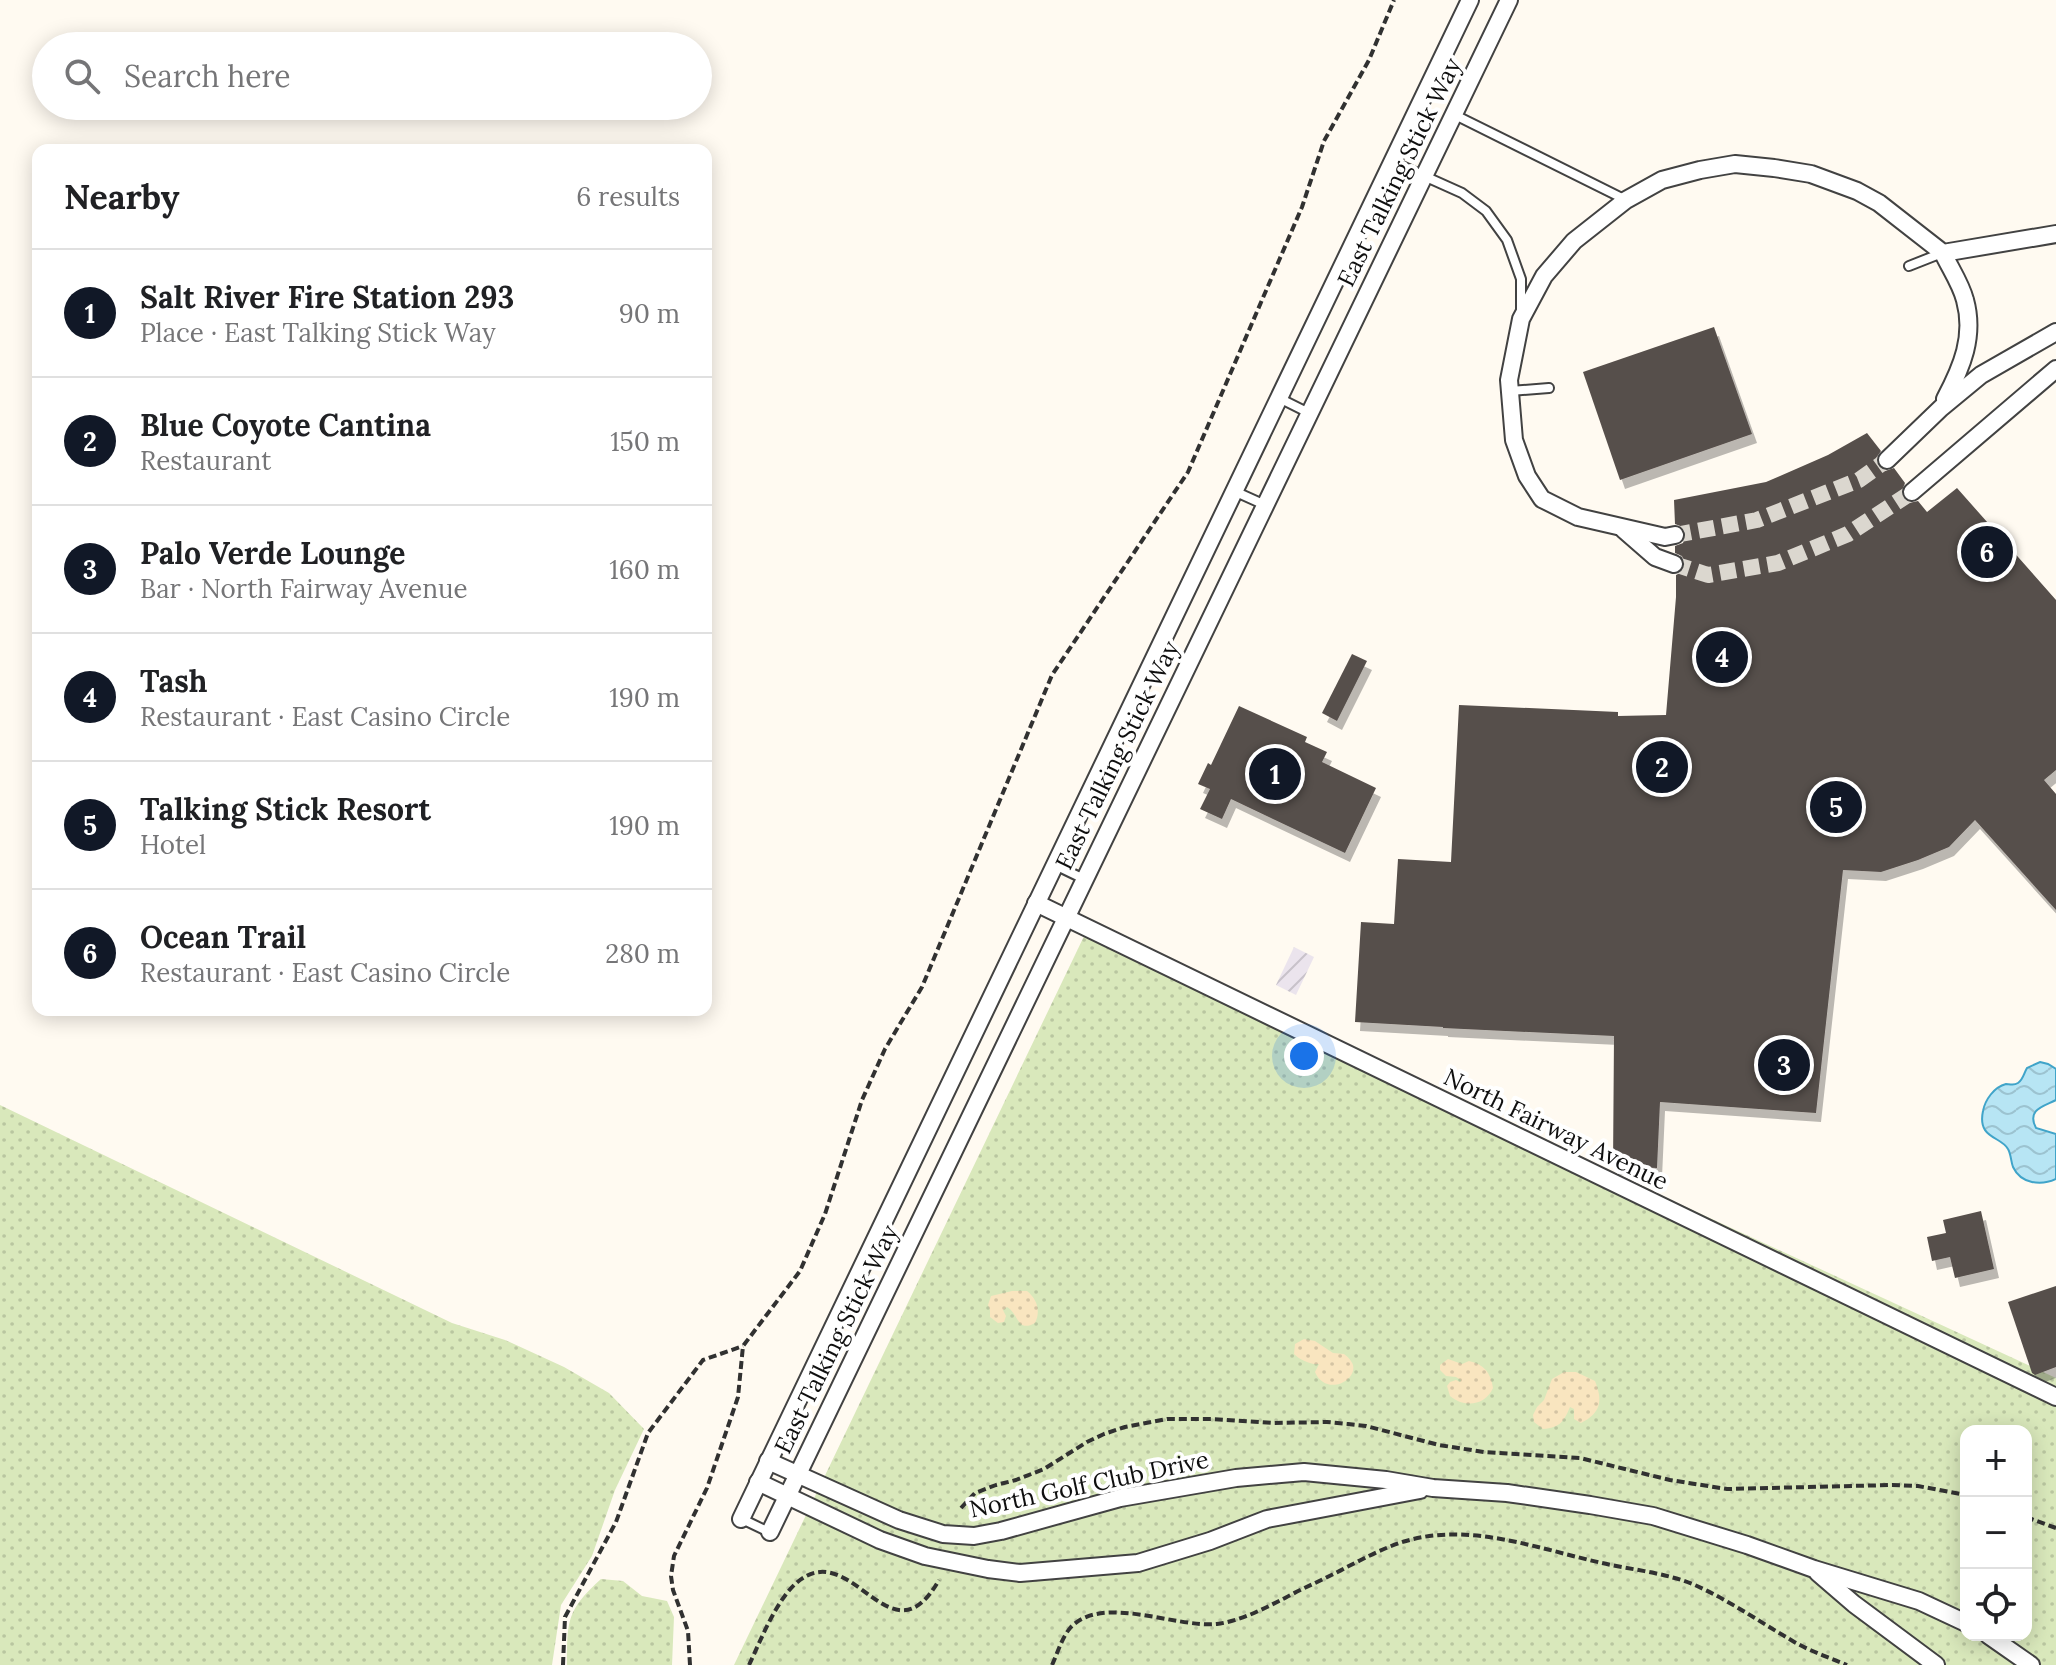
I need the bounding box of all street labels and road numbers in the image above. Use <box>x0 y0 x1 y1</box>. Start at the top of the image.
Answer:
street label: East Talking Stick Way <box>1330 52 1468 291</box>
street label: East Talking Stick Way <box>1048 635 1186 874</box>
street label: North Fairway Avenue <box>1439 1061 1673 1197</box>
street label: East Talking Stick Way <box>767 1219 905 1458</box>
street label: North Golf Club Drive <box>967 1443 1211 1525</box>

